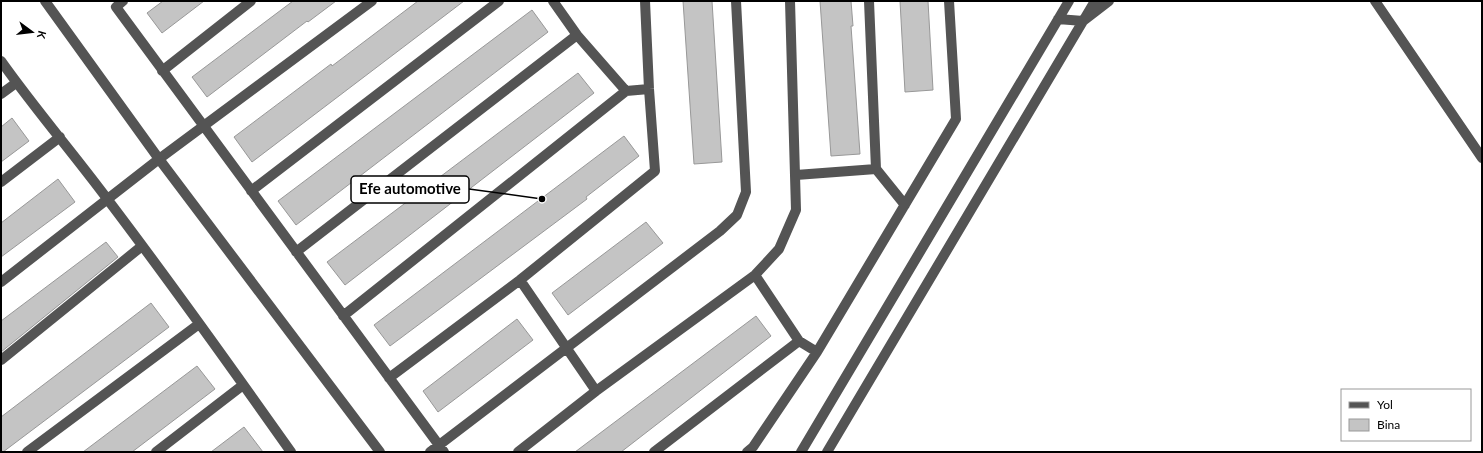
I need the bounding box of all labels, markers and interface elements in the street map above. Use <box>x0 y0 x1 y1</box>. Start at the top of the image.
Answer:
north arrow <box>12 12 52 52</box>
text: K <box>35 29 49 40</box>
callout: Efe automotive <box>351 176 469 203</box>
text: Efe automotive <box>359 179 461 197</box>
legend <box>1341 389 1471 441</box>
text: Yol <box>1377 397 1393 412</box>
text: Bina <box>1377 417 1400 432</box>

